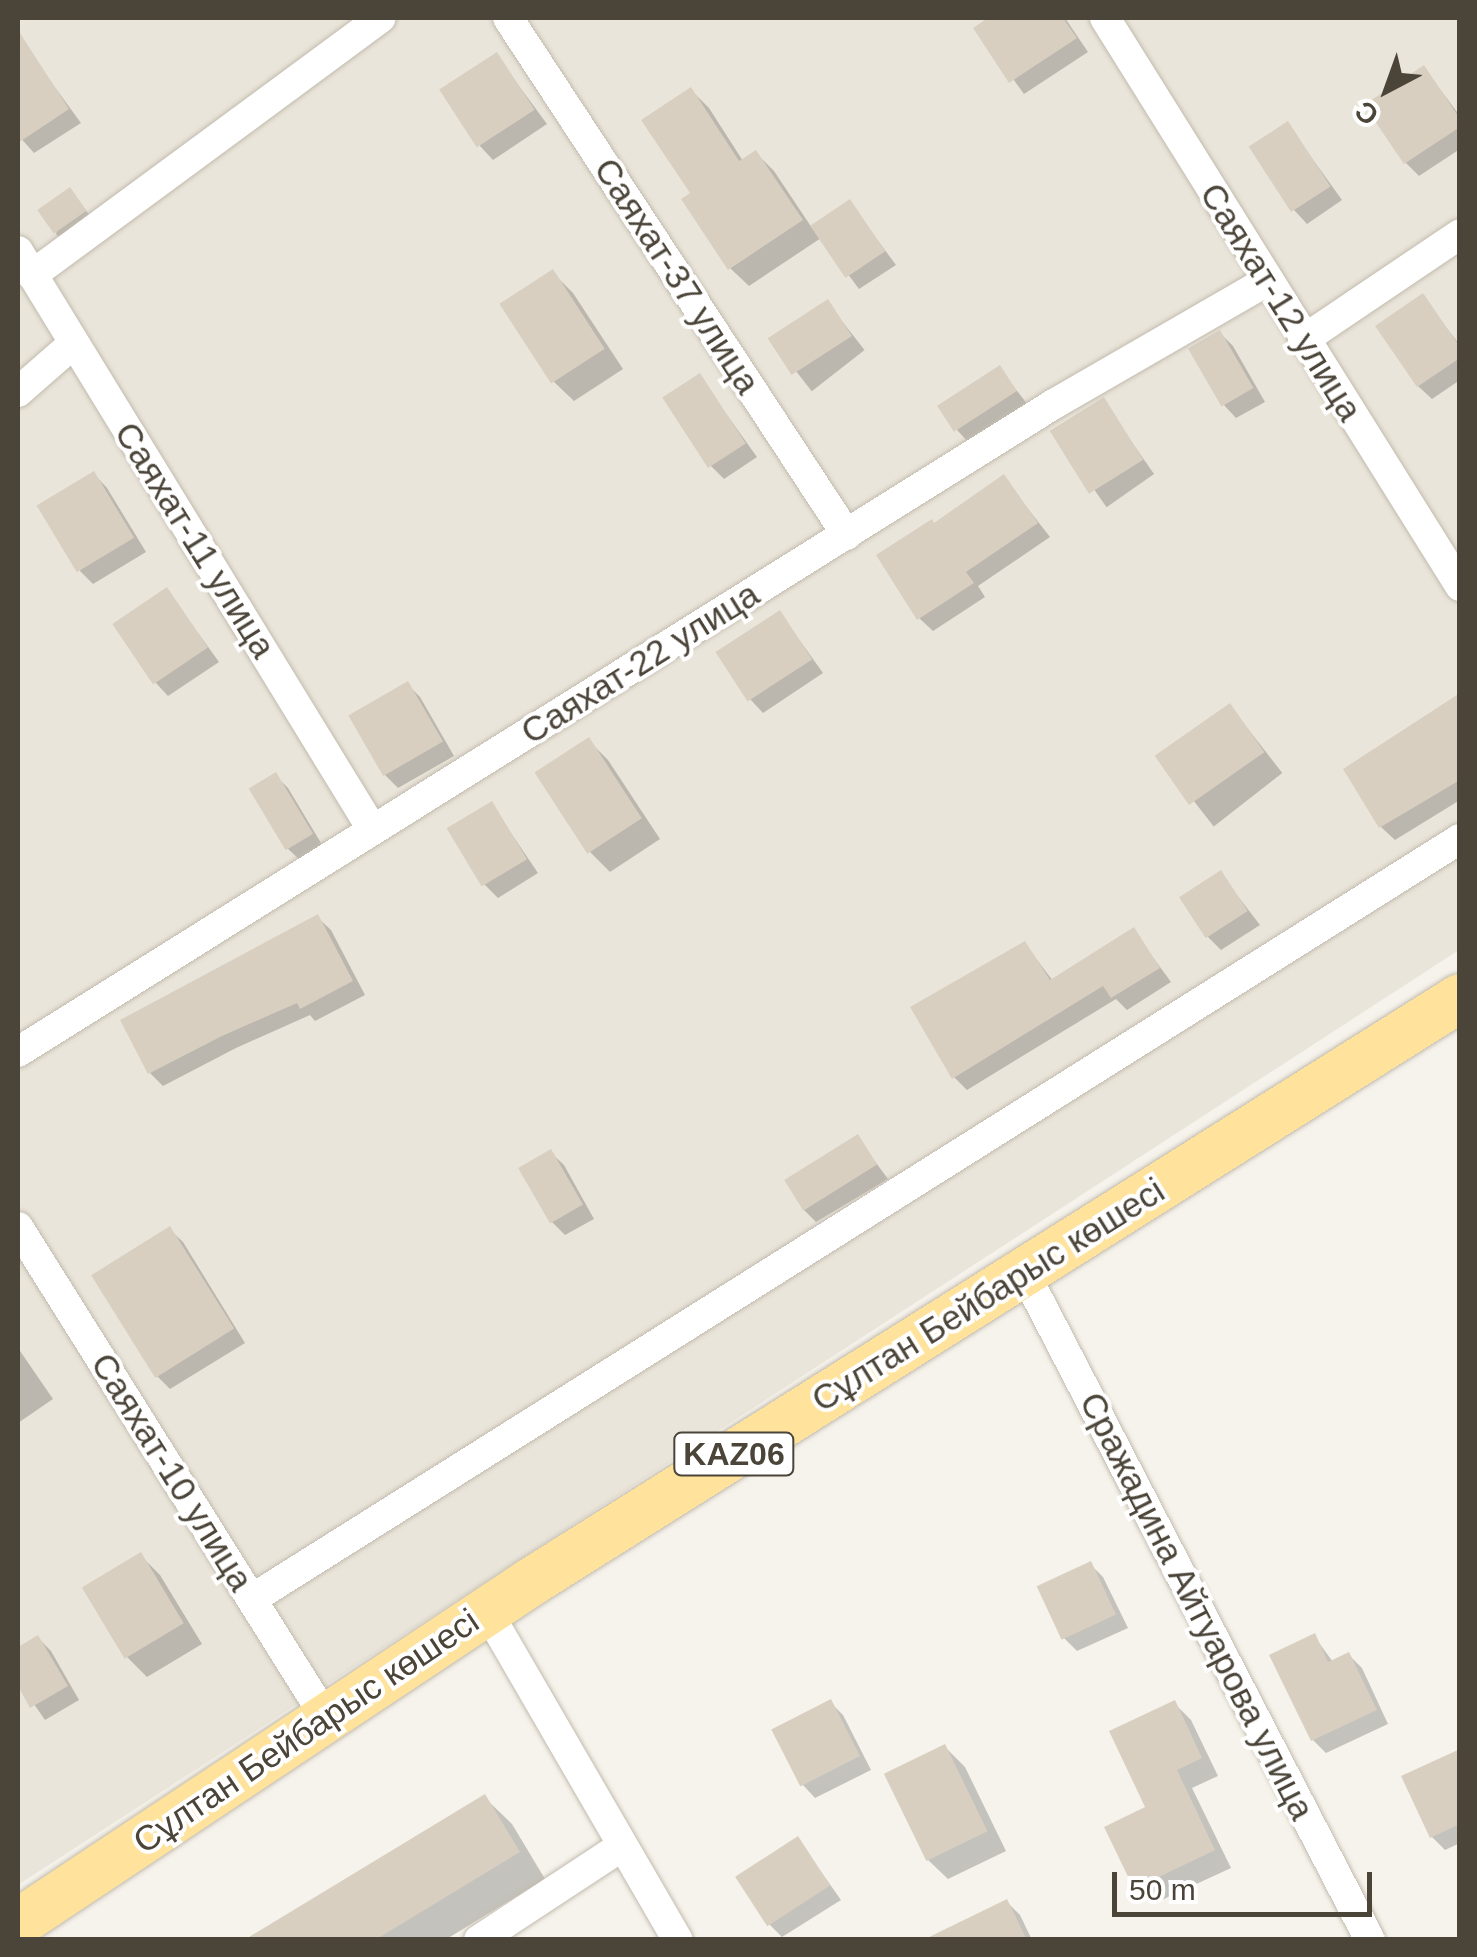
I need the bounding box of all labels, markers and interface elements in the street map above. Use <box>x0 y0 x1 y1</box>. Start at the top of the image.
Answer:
north arrow <box>1337 40 1437 140</box>
text: С <box>1349 95 1385 131</box>
street label: Саяхат-37 улица <box>585 150 769 402</box>
street label: Саяхат-12 улица <box>1191 175 1371 429</box>
street label: Саяхат-11 улица <box>106 414 284 666</box>
street label: Саяхат-22 улица <box>513 573 767 753</box>
street label: Сұлтан Бейбарыс көшесі <box>804 1169 1172 1421</box>
street label: Саяхат-10 улица <box>82 1345 262 1599</box>
street label: Сражадина Айтуарова улица <box>1071 1385 1323 1827</box>
road number: KAZ06 <box>672 1427 796 1481</box>
street label: Сұлтан Бейбарыс көшесі <box>125 1600 487 1862</box>
scale bar <box>1117 1852 1377 1914</box>
text: 50 m <box>1129 1873 1196 1906</box>

